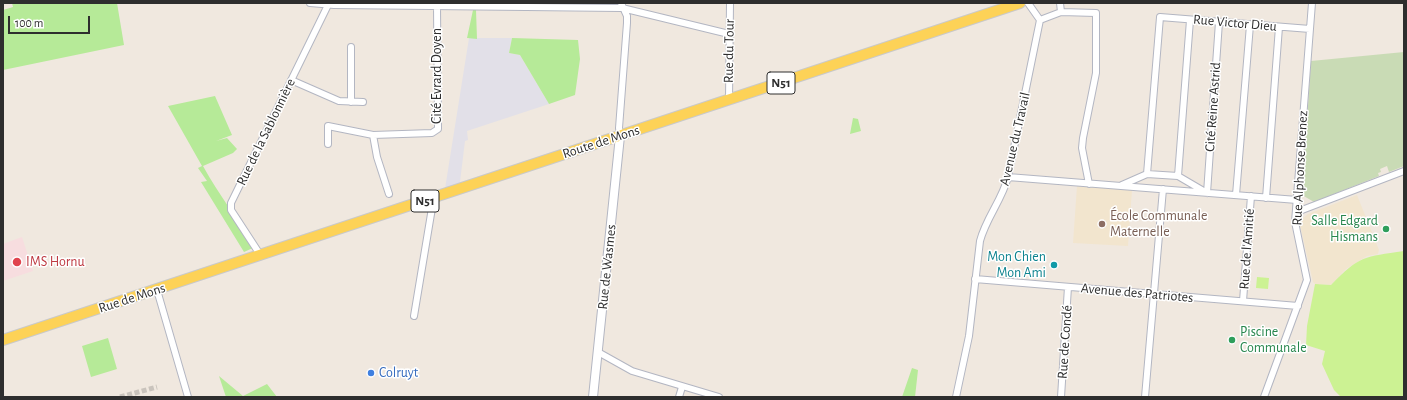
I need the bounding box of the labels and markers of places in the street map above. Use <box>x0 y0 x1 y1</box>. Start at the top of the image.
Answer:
place label: École Communale Maternelle <box>1110 208 1207 240</box>
place label: Salle Edgard Hismans <box>1311 213 1378 246</box>
marker: École Communale Maternelle <box>1097 219 1107 229</box>
marker: Salle Edgard Hismans <box>1381 224 1391 234</box>
place label: Mon Chien Mon Ami <box>987 249 1046 282</box>
place label: IMS Hornu <box>26 254 85 270</box>
marker: IMS Hornu <box>11 256 23 268</box>
marker: Mon Chien Mon Ami <box>1049 260 1059 270</box>
place label: Piscine Communale <box>1240 324 1307 356</box>
marker: Piscine Communale <box>1227 335 1237 345</box>
place label: Colruyt <box>379 365 418 381</box>
marker: Colruyt <box>366 368 376 378</box>

